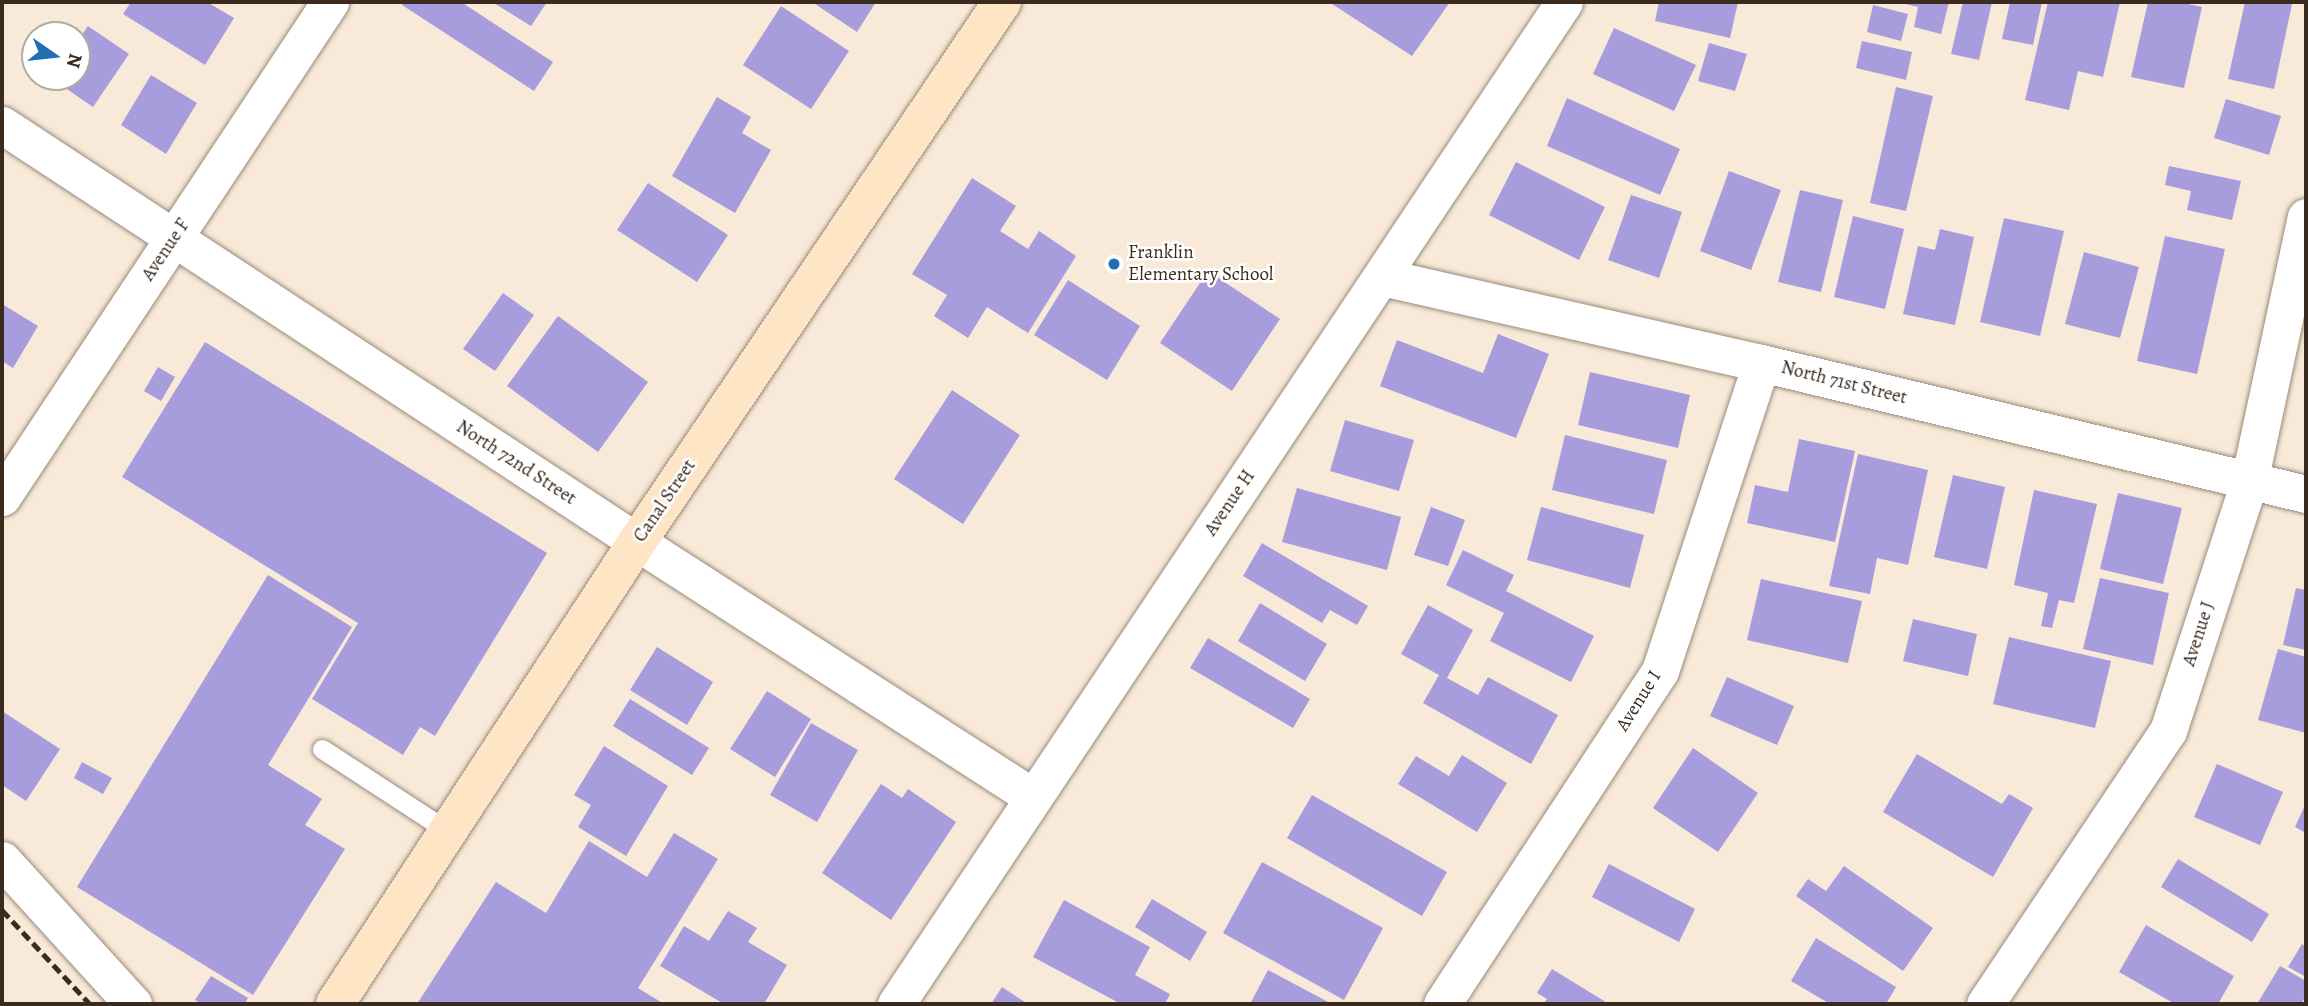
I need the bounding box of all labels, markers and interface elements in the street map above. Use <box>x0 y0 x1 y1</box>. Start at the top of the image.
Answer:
north arrow <box>21 21 91 91</box>
text: N <box>60 51 89 70</box>
street label: Avenue F <box>137 215 195 285</box>
place label: Franklin Elementary School <box>1128 242 1273 286</box>
marker: Franklin Elementary School <box>1106 256 1122 272</box>
street label: North 71st Street <box>1779 356 1909 410</box>
street label: North 72nd Street <box>452 416 580 510</box>
street label: Canal Street <box>629 455 701 547</box>
street label: Avenue H <box>1200 466 1260 540</box>
street label: Avenue J <box>2178 599 2220 669</box>
street label: Avenue I <box>1612 666 1666 736</box>

